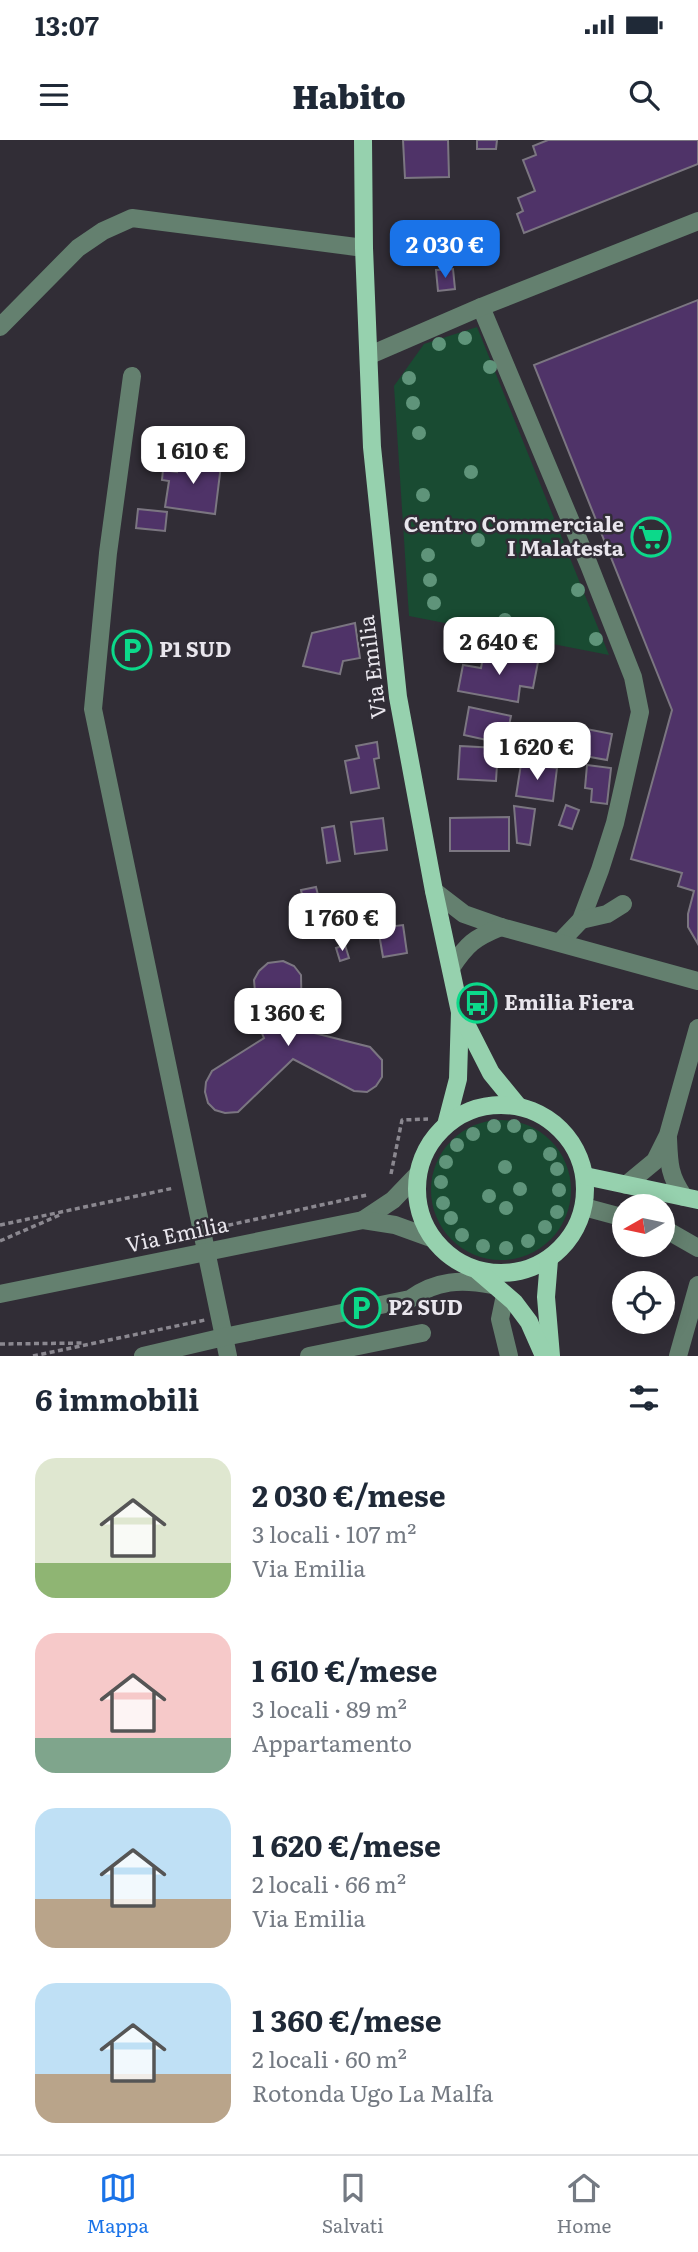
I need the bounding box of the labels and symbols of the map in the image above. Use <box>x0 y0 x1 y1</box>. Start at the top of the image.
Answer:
pin: 2 030 € <box>380 220 510 280</box>
pin: 1 610 € <box>128 426 258 486</box>
place label: Centro Commerciale I Malatesta <box>404 507 625 562</box>
supermarket icon: Centro Commerciale I Malatesta <box>630 516 672 558</box>
street label: Via Emilia <box>349 613 392 721</box>
pin: 2 640 € <box>434 617 564 677</box>
parking icon: P1 SUD <box>111 629 153 671</box>
place label: P1 SUD <box>159 632 231 663</box>
pin: 1 620 € <box>472 722 602 782</box>
pin: 1 760 € <box>277 894 407 953</box>
bus stop icon: Emilia Fiera <box>456 982 498 1024</box>
place label: Emilia Fiera <box>504 985 635 1016</box>
pin: 1 360 € <box>223 988 353 1048</box>
north arrow <box>612 1194 676 1256</box>
street label: Via Emilia <box>122 1206 231 1259</box>
parking icon: P2 SUD <box>340 1287 382 1329</box>
place label: P2 SUD <box>388 1290 463 1321</box>

